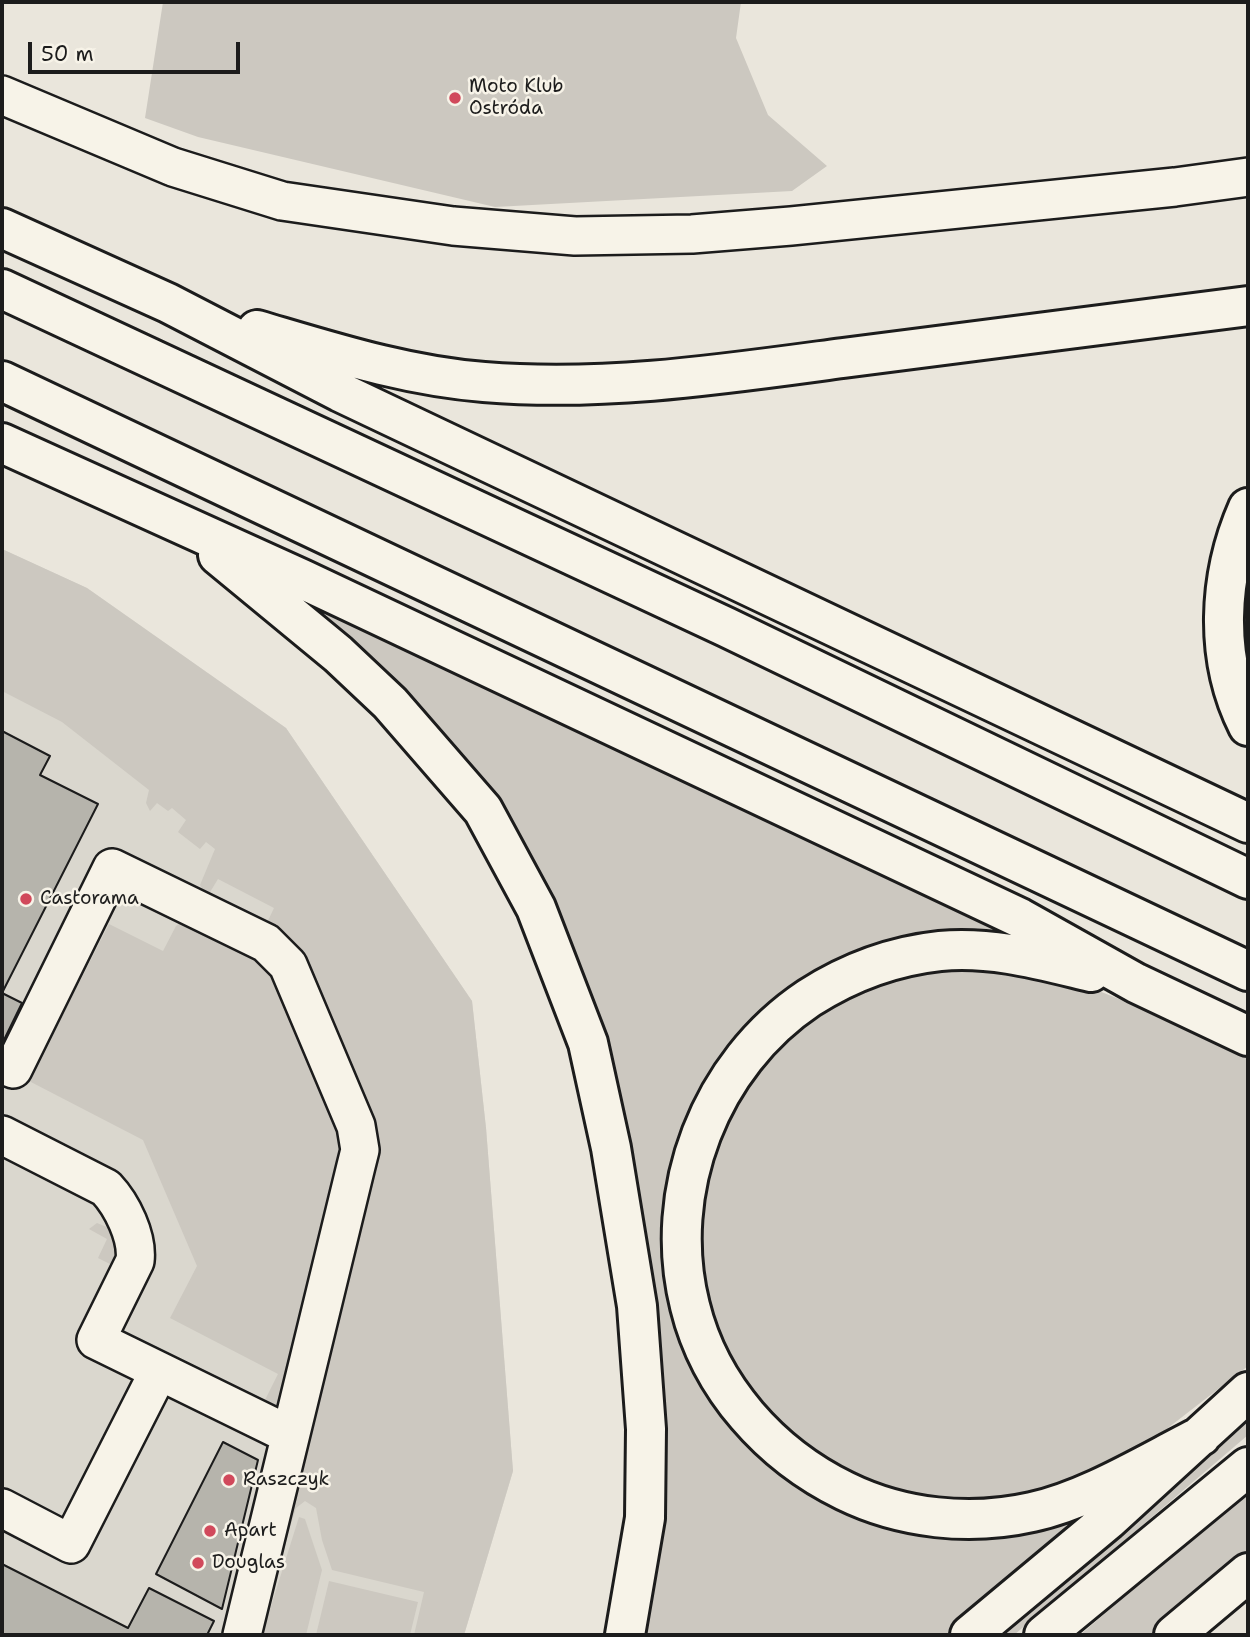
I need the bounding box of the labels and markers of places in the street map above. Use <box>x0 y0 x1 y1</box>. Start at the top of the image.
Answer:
place label: Moto Klub Ostróda <box>469 76 564 120</box>
marker: Moto Klub Ostróda <box>447 90 463 106</box>
place label: Castorama <box>40 888 139 910</box>
marker: Castorama <box>18 891 34 907</box>
place label: Raszczyk <box>243 1469 329 1491</box>
marker: Raszczyk <box>221 1472 237 1488</box>
place label: Apart <box>224 1520 277 1542</box>
marker: Apart <box>202 1523 218 1539</box>
place label: Douglas <box>212 1552 285 1574</box>
marker: Douglas <box>190 1555 206 1571</box>

